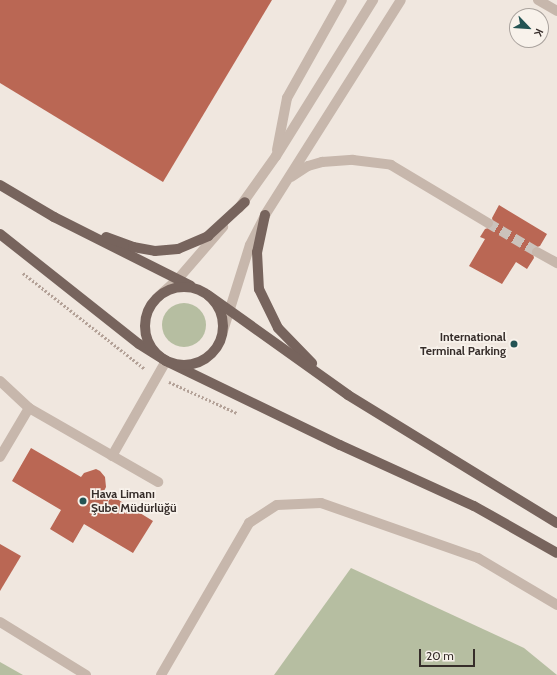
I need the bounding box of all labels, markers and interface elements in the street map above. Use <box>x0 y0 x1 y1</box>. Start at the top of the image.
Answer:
north arrow <box>509 8 549 48</box>
text: K <box>531 27 547 39</box>
place label: International Terminal Parking <box>420 330 506 358</box>
marker: International Terminal Parking <box>509 339 519 349</box>
place label: Hava Limanı Şube Müdürlüğü <box>91 487 177 515</box>
marker: Hava Limanı Şube Müdürlüğü <box>78 496 88 506</box>
scale bar <box>421 641 477 667</box>
text: 20 m <box>426 648 454 663</box>

